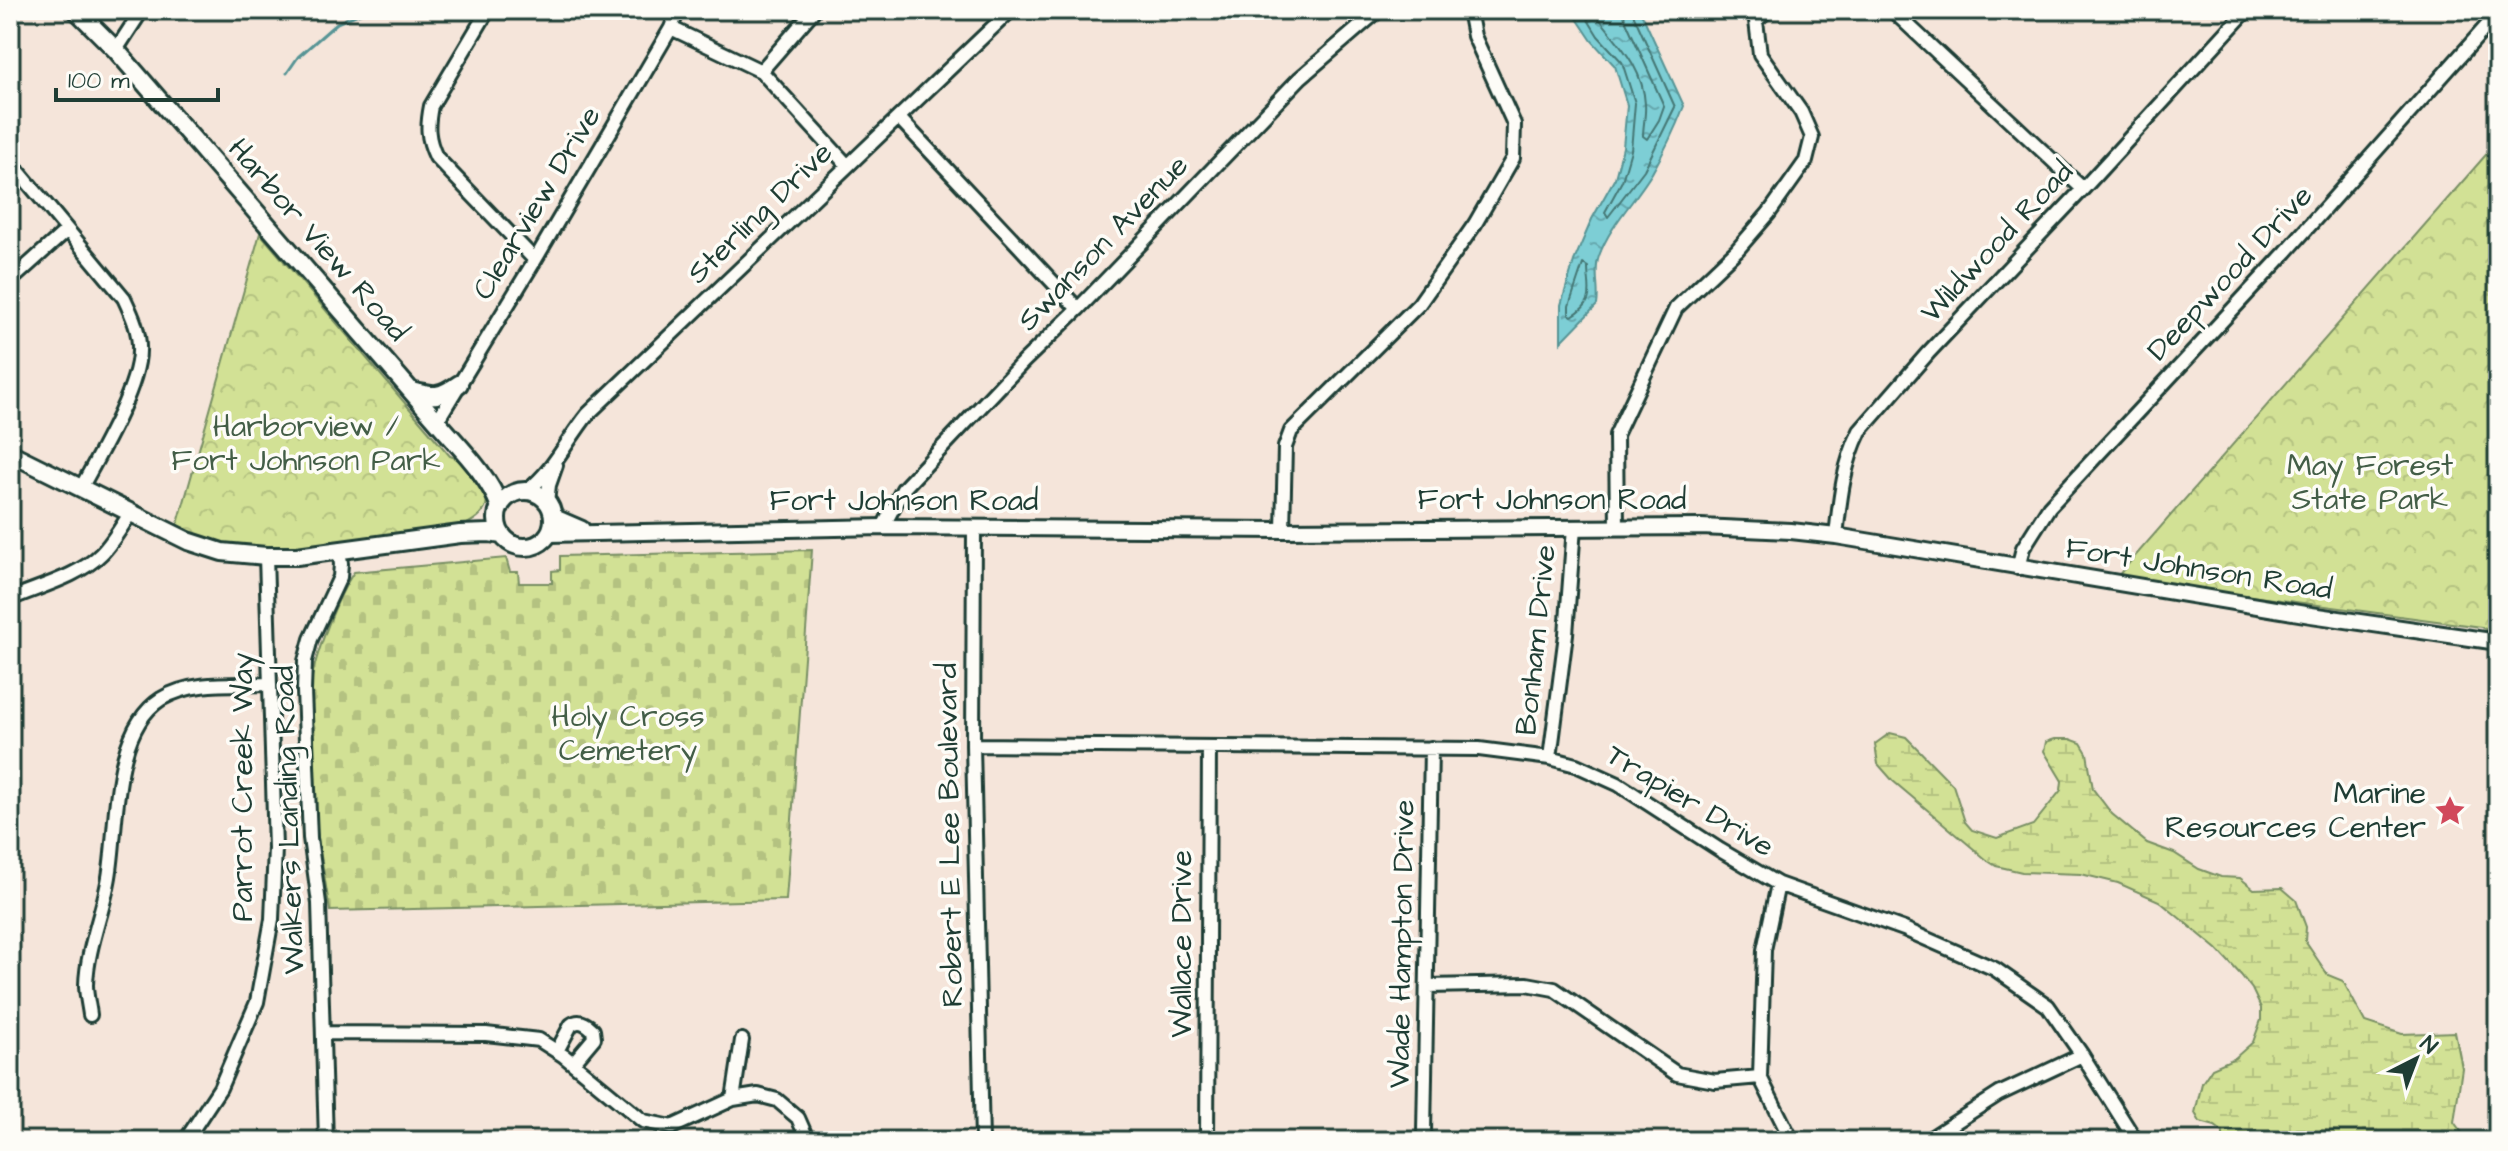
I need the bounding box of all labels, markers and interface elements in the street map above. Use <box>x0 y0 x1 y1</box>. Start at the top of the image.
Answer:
scale bar <box>56 52 218 102</box>
text: 100 m <box>68 64 130 98</box>
street label: Clearview Drive <box>463 98 611 308</box>
street label: Harbor View Road <box>218 129 418 351</box>
street label: Sterling Drive <box>678 133 843 294</box>
street label: Swanson Avenue <box>1008 146 1198 340</box>
street label: Wildwood Road <box>1911 152 2083 332</box>
street label: Deepwood Drive <box>2137 176 2323 370</box>
park label: Harborview / Fort Johnson Park <box>171 406 441 482</box>
park label: May Forest State Park <box>2287 445 2453 521</box>
street label: Fort Johnson Road <box>1418 479 1686 521</box>
street label: Fort Johnson Road <box>770 480 1038 522</box>
street label: Fort Johnson Road <box>2063 527 2335 611</box>
street label: Bonham Drive <box>1505 543 1567 737</box>
street label: Parrot Creek Way <box>222 652 265 922</box>
street label: Robert E Lee Boulevard <box>926 663 974 1007</box>
street label: Walkers Landing Road <box>263 665 316 975</box>
park label: Holy Cross Cemetery <box>551 696 705 773</box>
street label: Trapier Drive <box>1598 734 1782 868</box>
place label: Marine Resources Center <box>2165 773 2426 849</box>
place icon: Marine Resources Center <box>2433 794 2467 828</box>
street label: Wade Hampton Drive <box>1378 799 1426 1089</box>
street label: Wallace Drive <box>1161 850 1203 1038</box>
north arrow <box>2376 1019 2456 1099</box>
text: N <box>2413 1029 2444 1062</box>

